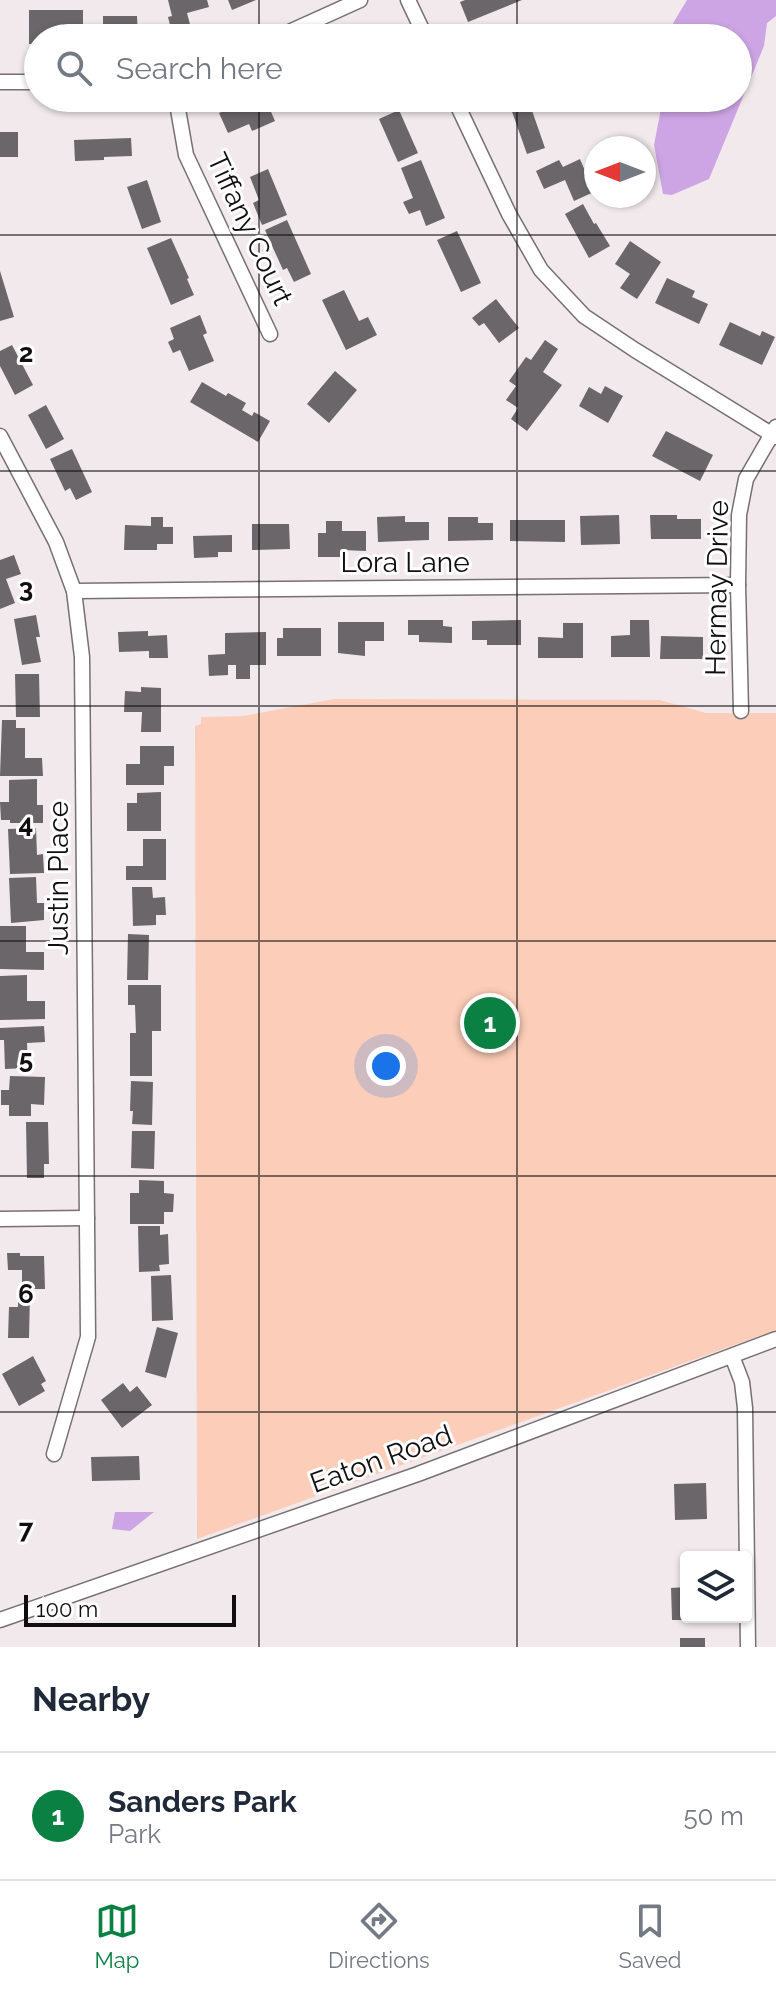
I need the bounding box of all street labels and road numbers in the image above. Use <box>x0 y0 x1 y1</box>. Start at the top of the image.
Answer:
street label: Tiffany Court <box>200 148 300 311</box>
street label: Hermay Drive <box>699 500 735 676</box>
street label: Lora Lane <box>340 546 470 579</box>
street label: Justin Place <box>42 801 75 955</box>
street label: Eaton Road <box>306 1418 456 1500</box>

